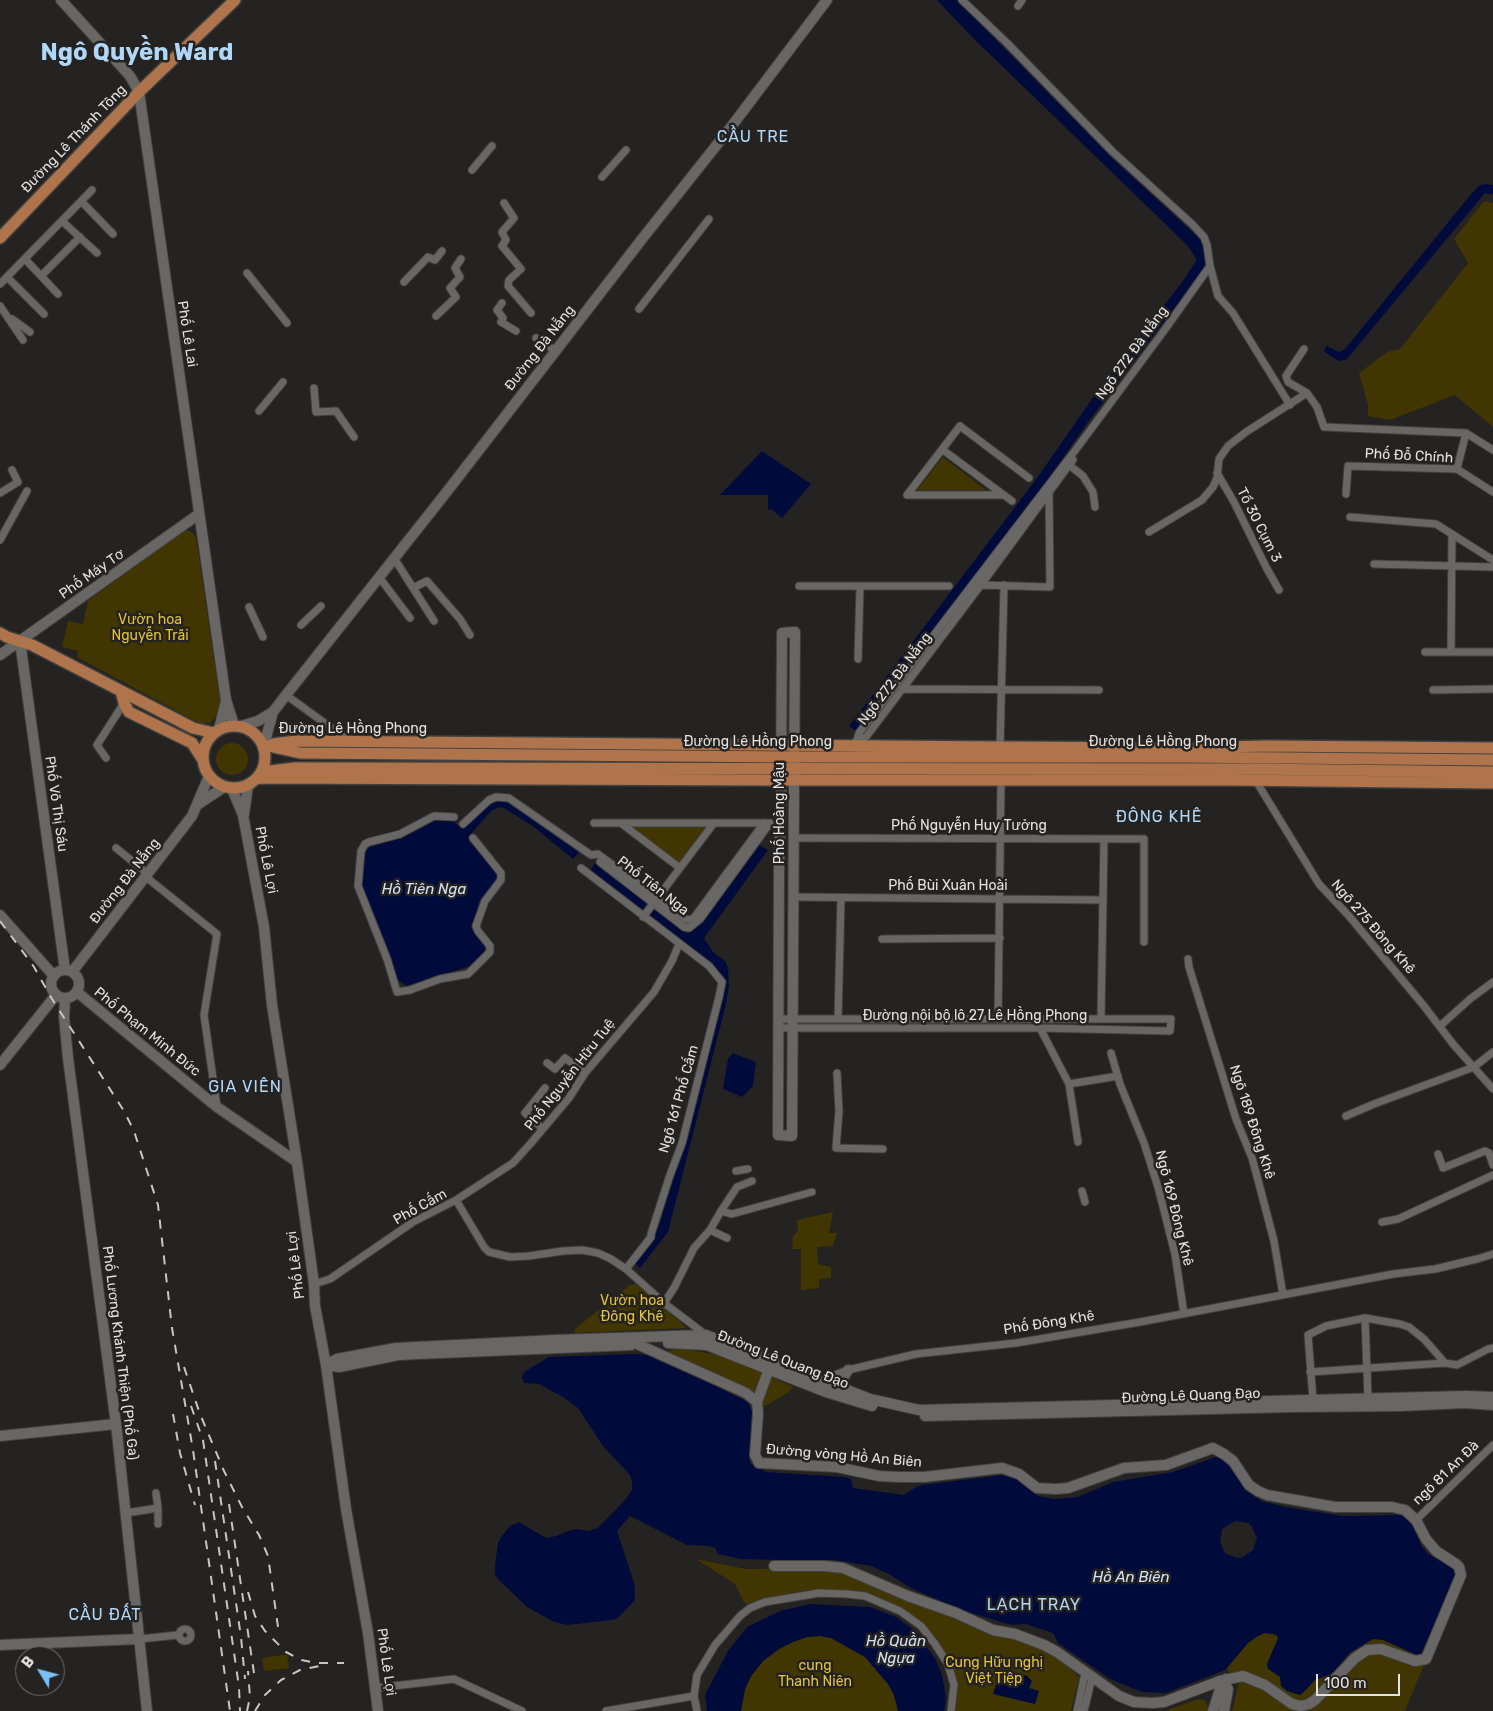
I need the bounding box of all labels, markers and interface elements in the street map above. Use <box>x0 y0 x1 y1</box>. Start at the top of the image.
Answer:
district label: Ngô Quyền Ward <box>41 39 233 67</box>
street label: Đường Lê Thánh Tông <box>19 82 129 196</box>
district label: CẦU TRE <box>716 127 790 147</box>
street label: Phố Lê Lai <box>173 300 201 368</box>
street label: Đường Đà Nẵng <box>502 303 578 393</box>
street label: Ngõ 272 Đà Nẵng <box>1092 303 1172 403</box>
street label: Phố Đỗ Chính <box>1364 445 1454 467</box>
street label: Tổ 30 Cụm 3 <box>1233 484 1285 566</box>
street label: Phố Máy Tơ <box>56 545 128 603</box>
park label: Vườn hoa Nguyễn Trãi <box>111 612 189 644</box>
street label: Ngõ 272 Đà Nẵng <box>855 629 935 729</box>
street label: Đường Lê Hồng Phong <box>280 721 426 737</box>
street label: Đường Lê Hồng Phong <box>685 734 831 750</box>
street label: Đường Lê Hồng Phong <box>1090 734 1236 750</box>
street label: Phố Võ Thị Sáu <box>41 755 71 853</box>
street label: Phố Hoàng Mậu <box>772 762 788 864</box>
district label: ĐÔNG KHÊ <box>1115 807 1203 827</box>
street label: Phố Nguyễn Huy Tưởng <box>892 818 1046 834</box>
street label: Phố Lê Lợi <box>251 825 281 895</box>
street label: Đường Đà Nẵng <box>87 836 163 926</box>
street label: Phố Tiên Nga <box>614 853 692 919</box>
street label: Ngõ 275 Đông Khê <box>1327 876 1419 978</box>
street label: Phố Bùi Xuân Hoài <box>888 878 1008 894</box>
water label: Hồ Tiên Nga <box>382 881 466 899</box>
street label: Phố Phạm Minh Đức <box>91 984 203 1080</box>
street label: Đường nội bộ lô 27 Lê Hồng Phong <box>863 1008 1087 1024</box>
street label: Phố Nguyễn Hữu Tuệ <box>521 1016 619 1134</box>
street label: Ngõ 161 Phố Cấm <box>656 1043 702 1155</box>
street label: Ngõ 189 Đông Khê <box>1226 1063 1278 1181</box>
district label: GIA VIÊN <box>207 1077 283 1097</box>
street label: Ngõ 169 Đông Khê <box>1152 1148 1196 1268</box>
street label: Phố Cấm <box>390 1185 450 1229</box>
street label: Phố Lê Lợi <box>284 1230 308 1300</box>
street label: Phố Lương Khánh Thiện (Phố Ga) <box>99 1246 141 1460</box>
park label: Vườn hoa Đông Khê <box>601 1293 663 1325</box>
street label: Phố Đông Khê <box>1002 1308 1096 1338</box>
street label: Đường Lê Quang Đạo <box>716 1327 850 1393</box>
street label: Đường Lê Quang Đạo <box>1122 1385 1260 1407</box>
street label: ngõ 81 An Đà <box>1409 1437 1483 1509</box>
street label: Đường vòng Hồ An Biên <box>766 1441 922 1471</box>
water label: Hồ An Biên <box>1092 1569 1170 1587</box>
district label: LẠCH TRAY <box>986 1595 1082 1615</box>
district label: CẦU ĐẤT <box>68 1605 142 1625</box>
street label: Phố Lê Lợi <box>373 1627 399 1697</box>
water label: Hồ Quần Ngựa <box>866 1633 926 1668</box>
north arrow <box>15 1646 65 1696</box>
text: B <box>19 1653 38 1671</box>
park label: Cung Hữu nghị Việt Tiệp <box>945 1655 1043 1688</box>
park label: cung Thanh Niên <box>778 1658 852 1690</box>
scale bar <box>1318 1664 1402 1696</box>
text: 100 m <box>1324 1674 1366 1692</box>

